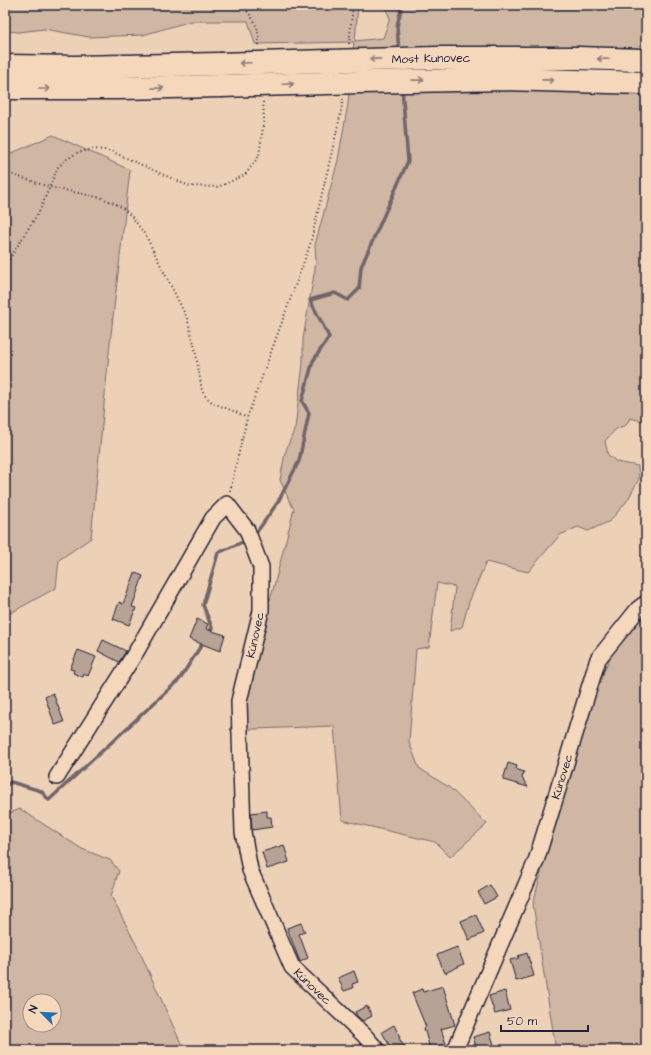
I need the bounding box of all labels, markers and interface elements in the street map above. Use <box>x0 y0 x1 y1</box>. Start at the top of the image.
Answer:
street label: Most Kunovec <box>391 50 471 68</box>
one-way arrow <box>369 55 382 63</box>
one-way arrow <box>597 55 610 63</box>
one-way arrow <box>239 60 252 67</box>
one-way arrow <box>411 76 424 84</box>
one-way arrow <box>541 76 554 84</box>
one-way arrow <box>281 80 294 88</box>
one-way arrow <box>151 84 164 91</box>
one-way arrow <box>37 85 50 93</box>
street label: Kúnovec <box>242 610 269 660</box>
street label: Kúnovec <box>547 752 577 801</box>
street label: Kúnovec <box>290 965 335 1009</box>
north arrow <box>22 993 62 1033</box>
text: N <box>25 1003 42 1015</box>
scale bar <box>501 1007 588 1033</box>
text: 50 m <box>507 1013 538 1030</box>

